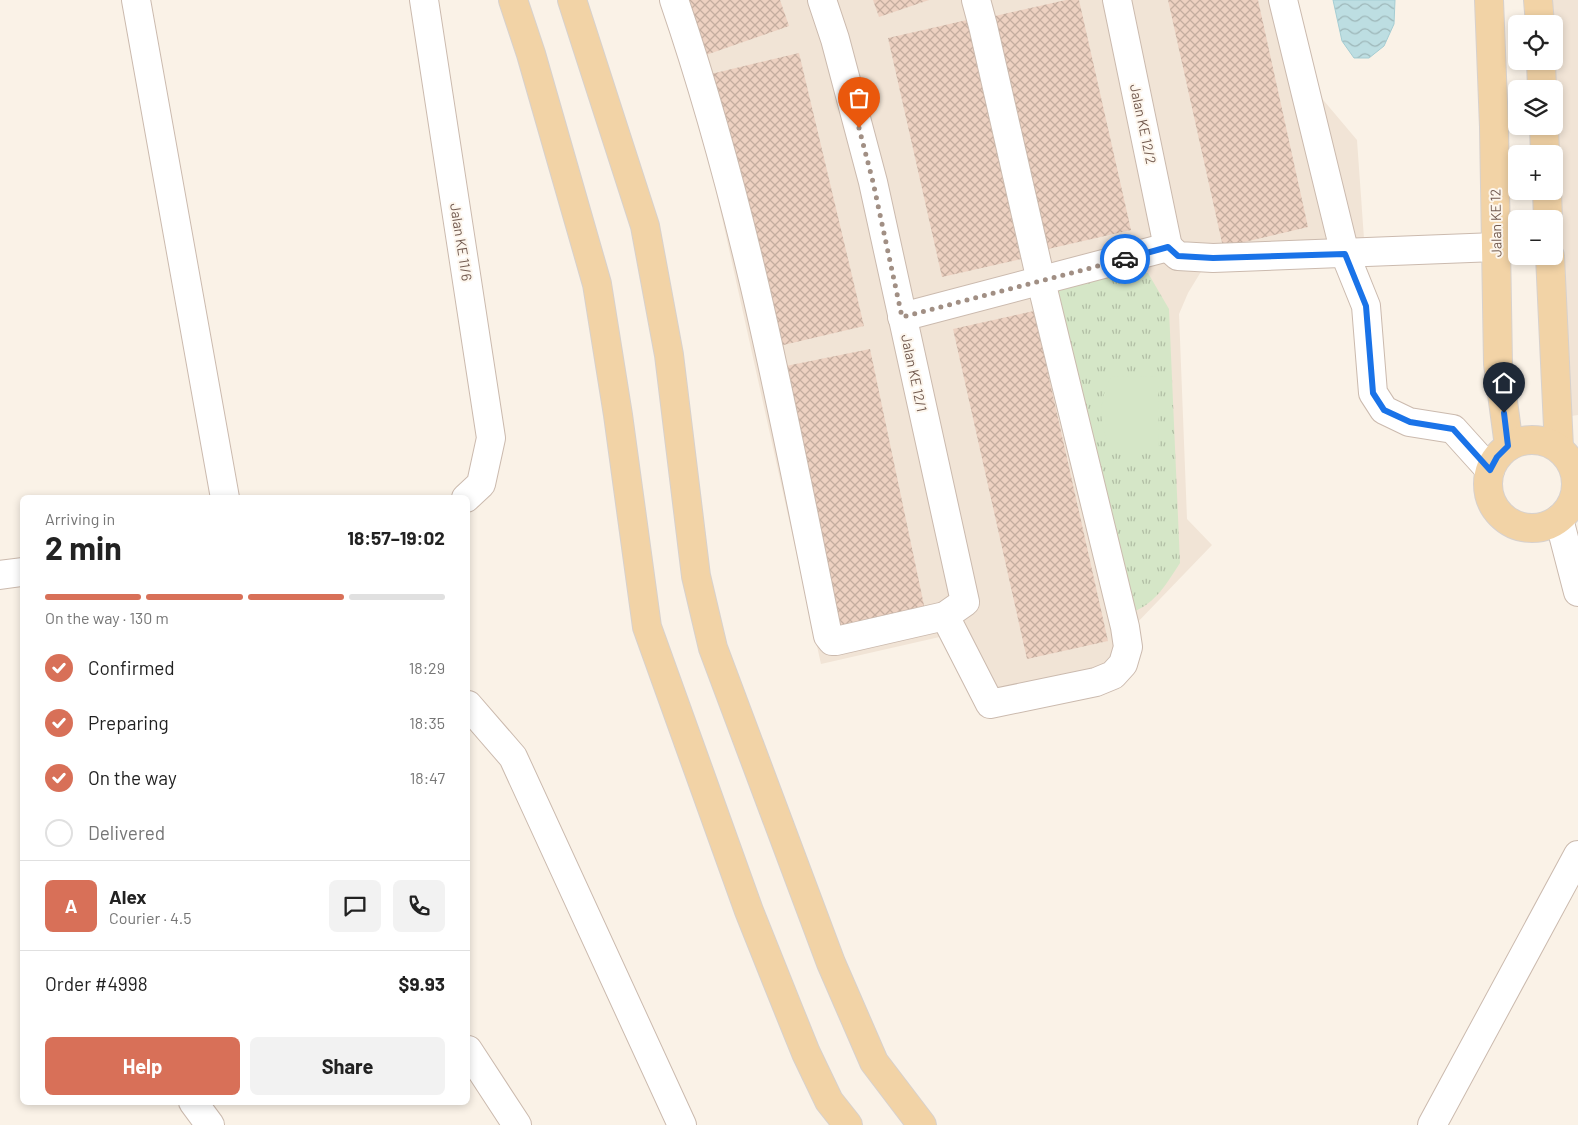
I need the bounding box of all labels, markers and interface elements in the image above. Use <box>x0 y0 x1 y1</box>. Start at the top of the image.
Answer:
map controls <box>1508 15 1563 265</box>
button: locate <box>1508 15 1563 70</box>
pin <box>838 77 880 128</box>
button: layers <box>1508 80 1563 135</box>
street label: Jalan KE 12/2 <box>1127 82 1160 165</box>
icon: bag <box>845 84 873 112</box>
button: + <box>1508 145 1563 200</box>
street label: Jalan KE 12 <box>1486 189 1505 257</box>
street label: Jalan KE 11/6 <box>447 202 476 282</box>
button: − <box>1508 210 1563 265</box>
courier <box>1100 234 1150 284</box>
icon: car <box>1111 245 1139 273</box>
street label: Jalan KE 12/1 <box>898 333 931 413</box>
pin <box>1483 362 1525 413</box>
icon: home <box>1490 369 1518 397</box>
text: Arriving in <box>45 509 115 528</box>
text: 18:57–19:02 <box>347 526 445 549</box>
text: 2 min <box>45 528 122 566</box>
text: On the way · 130 m <box>45 608 169 627</box>
icon: check <box>45 654 73 682</box>
text: Confirmed <box>88 656 175 679</box>
text: 18:29 <box>409 658 445 677</box>
icon: check <box>45 709 73 737</box>
text: Preparing <box>88 711 169 734</box>
text: 18:35 <box>409 713 445 732</box>
icon: check <box>45 764 73 792</box>
text: On the way <box>88 766 177 789</box>
text: 18:47 <box>410 768 445 787</box>
text: Delivered <box>88 821 165 844</box>
button: chat <box>329 880 381 932</box>
button: phone <box>393 880 445 932</box>
text: Alex <box>109 885 147 908</box>
text: A <box>65 894 77 917</box>
text: Courier · 4.5 <box>109 908 192 927</box>
text: Order #4998 <box>45 972 148 995</box>
text: $9.93 <box>399 972 445 995</box>
button: Help <box>45 1037 240 1095</box>
button: Share <box>250 1037 445 1095</box>

